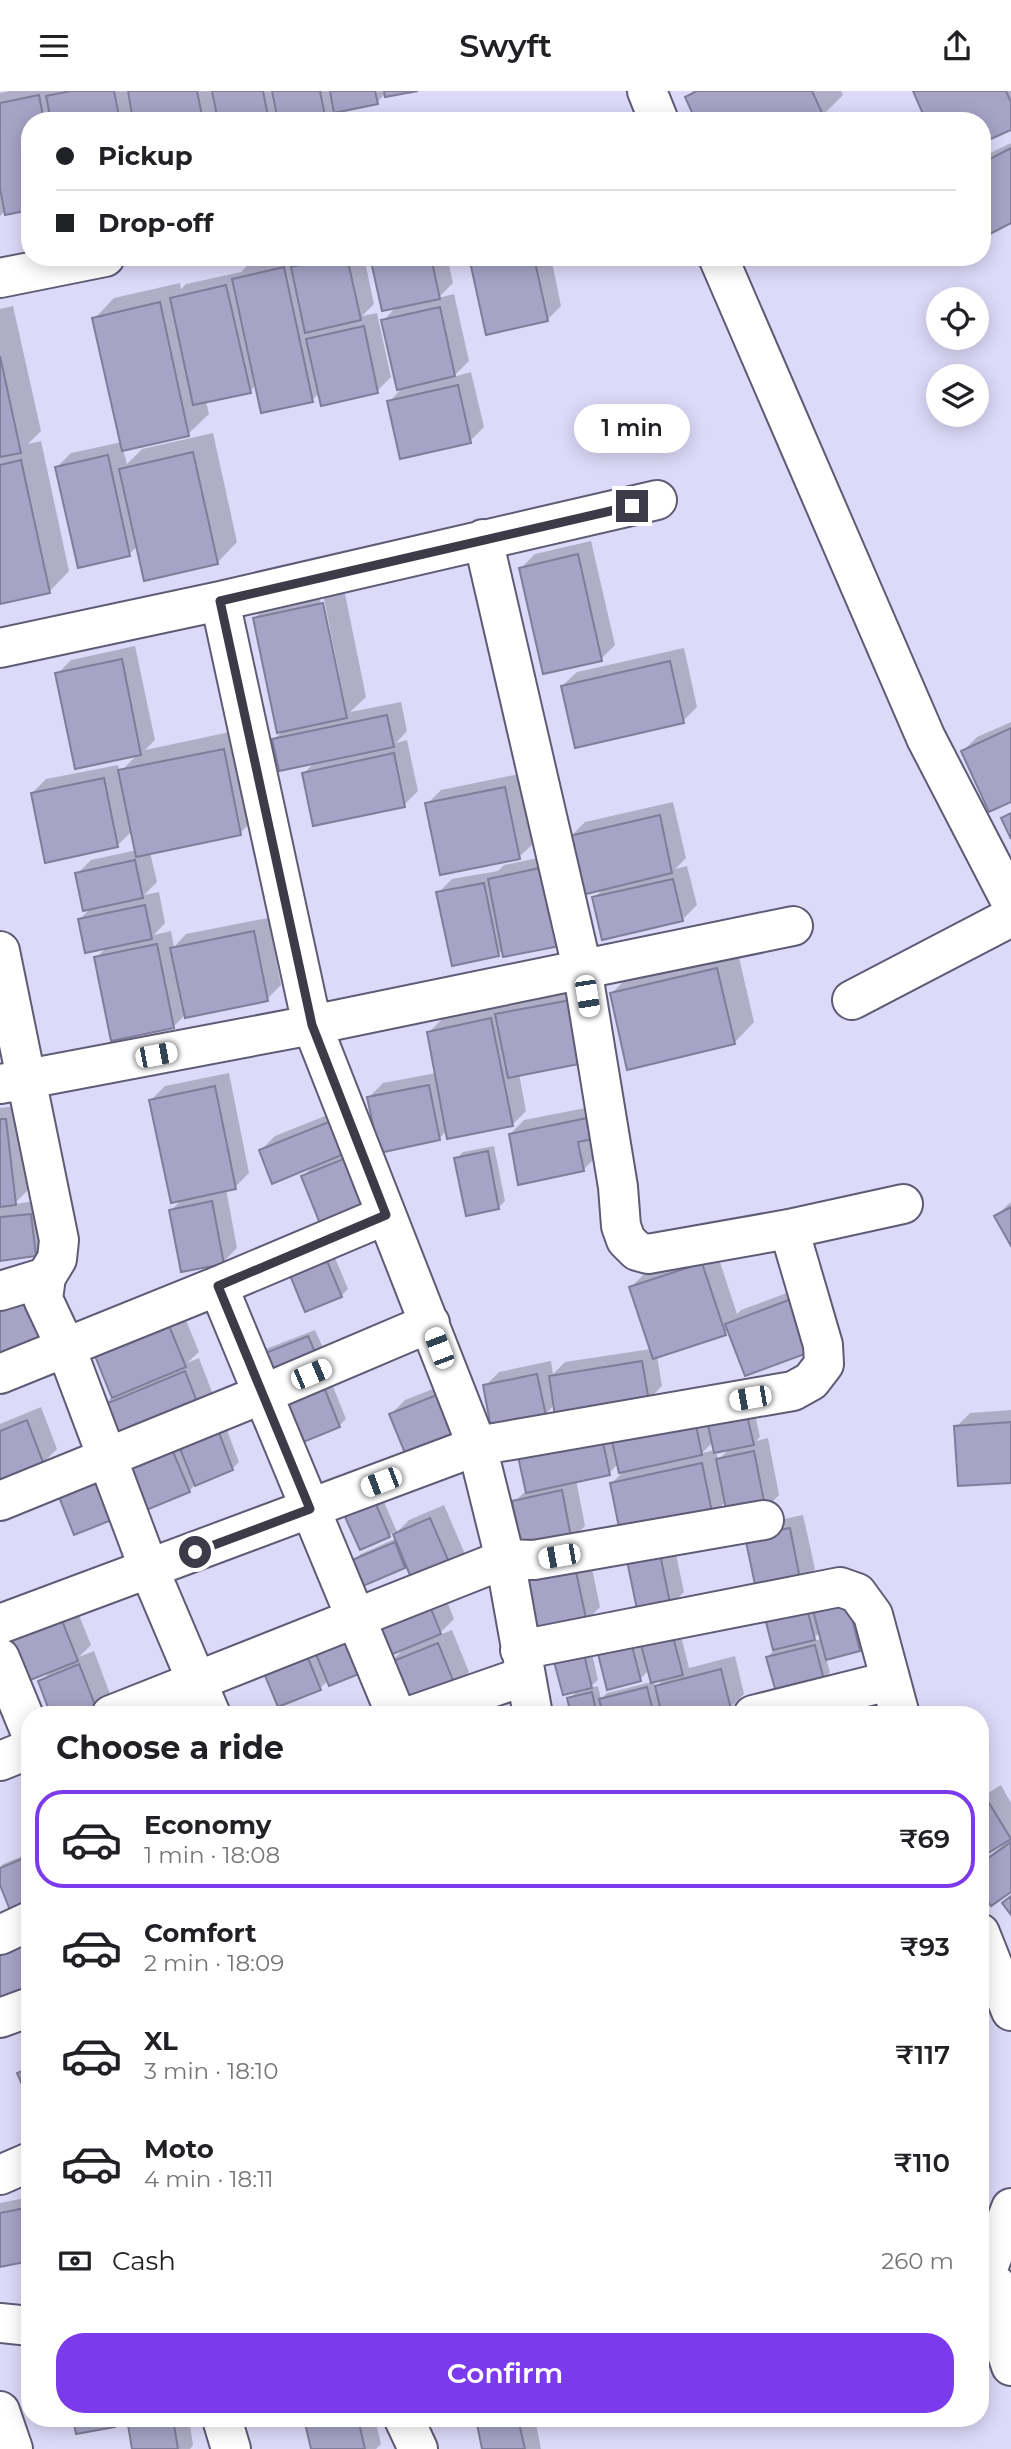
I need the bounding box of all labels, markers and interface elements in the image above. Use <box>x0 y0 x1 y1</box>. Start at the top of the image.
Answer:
text: Swyft <box>459 26 552 65</box>
icon: menu <box>35 27 73 65</box>
icon: share <box>938 27 976 65</box>
text: Pickup <box>98 140 193 172</box>
text: Drop-off <box>98 207 213 239</box>
map controls <box>926 287 989 427</box>
button: locate <box>926 287 989 350</box>
button: layers <box>926 364 989 427</box>
callout: 1 min <box>574 405 690 453</box>
text: 1 min <box>601 414 663 442</box>
route end <box>616 490 648 522</box>
car <box>574 974 601 1018</box>
car <box>134 1041 179 1069</box>
car <box>422 1325 457 1371</box>
car <box>288 1356 335 1392</box>
car <box>728 1384 773 1412</box>
car <box>358 1465 405 1499</box>
route start <box>179 1536 211 1568</box>
car <box>537 1542 582 1570</box>
text: Choose a ride <box>56 1728 284 1767</box>
icon: car <box>60 1808 123 1871</box>
text: Economy <box>144 1809 271 1841</box>
text: ₹69 <box>899 1823 950 1855</box>
text: 1 min · 18:08 <box>144 1841 280 1869</box>
icon: car <box>60 1916 123 1979</box>
text: Comfort <box>144 1917 256 1949</box>
text: ₹93 <box>900 1931 950 1963</box>
text: 2 min · 18:09 <box>144 1949 284 1977</box>
icon: car <box>60 2024 123 2087</box>
text: XL <box>144 2025 178 2057</box>
text: ₹117 <box>895 2039 950 2071</box>
text: 3 min · 18:10 <box>144 2057 278 2085</box>
icon: car <box>60 2132 123 2195</box>
text: Moto <box>144 2133 214 2165</box>
text: ₹110 <box>894 2147 950 2179</box>
text: 4 min · 18:11 <box>144 2165 274 2193</box>
icon: cash <box>56 2242 94 2280</box>
text: Cash <box>112 2245 176 2277</box>
text: 260 m <box>881 2247 954 2275</box>
button: Confirm <box>56 2333 954 2413</box>

